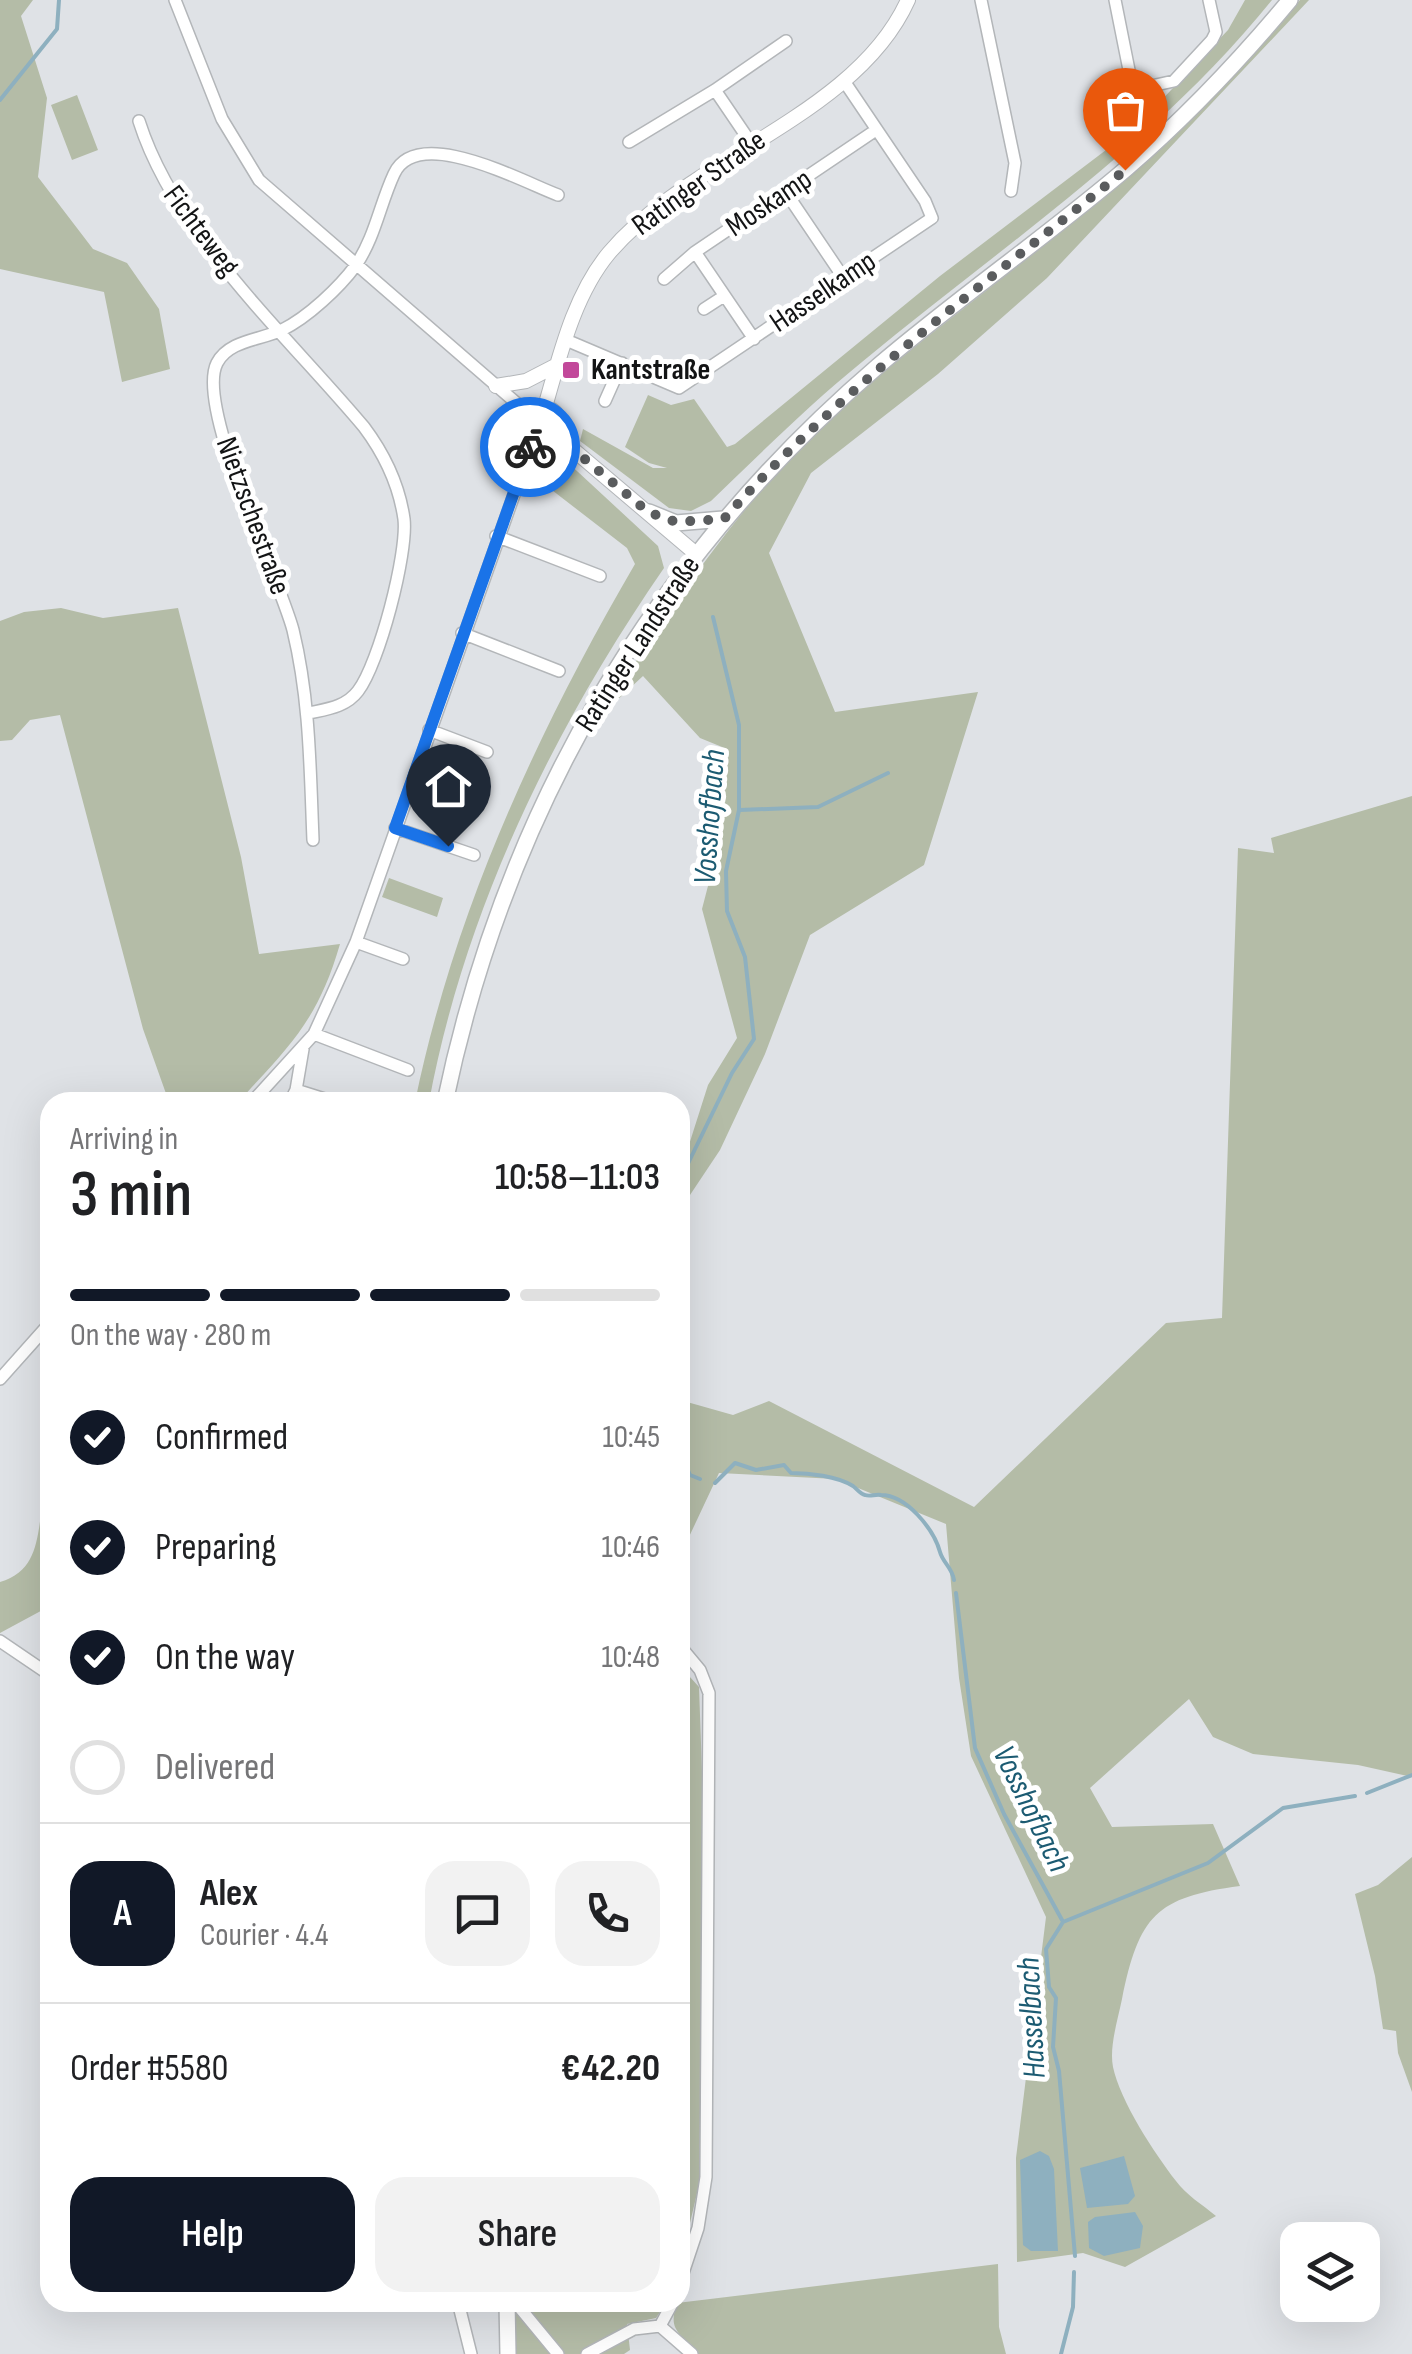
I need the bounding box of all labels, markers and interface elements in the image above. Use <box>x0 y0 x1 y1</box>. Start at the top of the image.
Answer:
pin <box>1083 68 1168 171</box>
icon: bag <box>1098 83 1153 138</box>
street label: Ratinger Straße <box>625 123 773 243</box>
street label: Moskamp <box>719 161 819 245</box>
street label: Fichteweg <box>155 179 247 283</box>
street label: Hasselkamp <box>763 243 883 341</box>
place label: Kantstraße <box>591 352 710 388</box>
marker: Kantstraße <box>560 359 582 381</box>
courier <box>480 397 580 497</box>
icon: bike <box>503 420 558 475</box>
street label: Nietzschestraße <box>208 432 298 600</box>
street label: Ratinger Landstraße <box>568 549 708 739</box>
pin <box>406 744 491 847</box>
water label: Vosshofbach <box>686 748 734 886</box>
icon: home <box>421 759 476 814</box>
text: Arriving in <box>70 1120 178 1159</box>
text: 10:58–11:03 <box>495 1155 660 1200</box>
text: 3 min <box>70 1157 192 1235</box>
text: On the way · 280 m <box>70 1316 271 1355</box>
icon: check <box>70 1410 125 1465</box>
text: Confirmed <box>155 1415 288 1460</box>
text: 10:45 <box>603 1418 660 1457</box>
icon: check <box>70 1520 125 1575</box>
text: Preparing <box>155 1525 276 1570</box>
text: 10:46 <box>601 1528 660 1567</box>
icon: check <box>70 1630 125 1685</box>
text: On the way <box>155 1635 295 1680</box>
text: 10:48 <box>601 1638 660 1677</box>
water label: Vosshofbach <box>984 1739 1078 1879</box>
text: Delivered <box>155 1745 275 1790</box>
button: chat <box>425 1861 530 1966</box>
button: phone <box>555 1861 660 1966</box>
text: Alex <box>200 1871 258 1916</box>
text: A <box>113 1891 132 1936</box>
text: Courier · 4.4 <box>200 1916 328 1955</box>
water label: Hasselbach <box>1009 1956 1055 2080</box>
text: Order #5580 <box>70 2046 229 2091</box>
text: €42.20 <box>561 2046 660 2091</box>
button: Help <box>70 2177 355 2292</box>
button: Share <box>375 2177 660 2292</box>
map controls <box>1280 2222 1380 2322</box>
button: layers <box>1280 2222 1380 2322</box>

